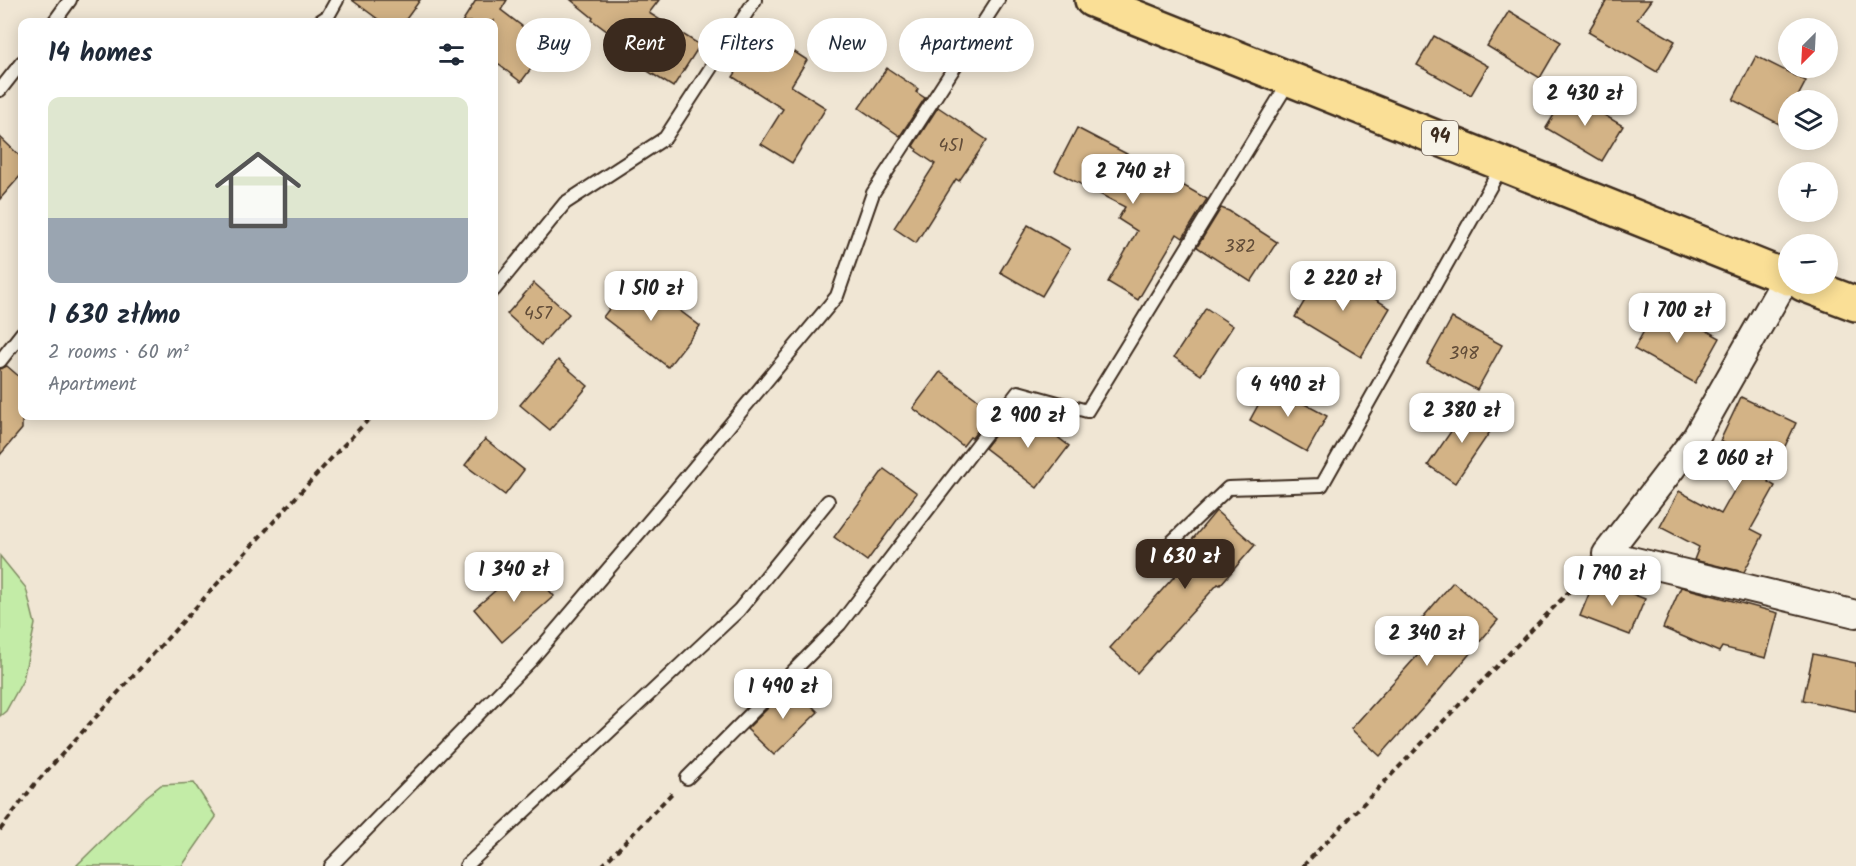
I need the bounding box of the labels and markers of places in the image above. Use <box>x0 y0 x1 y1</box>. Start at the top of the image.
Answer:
pin: 2 430 zł <box>1523 76 1647 127</box>
pin: 2 740 zł <box>1071 154 1195 205</box>
pin: 2 220 zł <box>1281 261 1405 312</box>
pin: 1 510 zł <box>589 271 713 322</box>
pin: 1 700 zł <box>1615 293 1739 344</box>
pin: 4 490 zł <box>1226 367 1350 418</box>
pin: 2 380 zł <box>1400 393 1524 444</box>
pin: 2 900 zł <box>966 398 1090 449</box>
pin: 2 060 zł <box>1673 441 1797 492</box>
pin: 1 630 zł <box>1123 539 1247 590</box>
pin: 1 340 zł <box>452 552 576 603</box>
pin: 1 790 zł <box>1550 556 1674 607</box>
pin: 2 340 zł <box>1365 616 1489 667</box>
pin: 1 490 zł <box>721 669 845 720</box>

